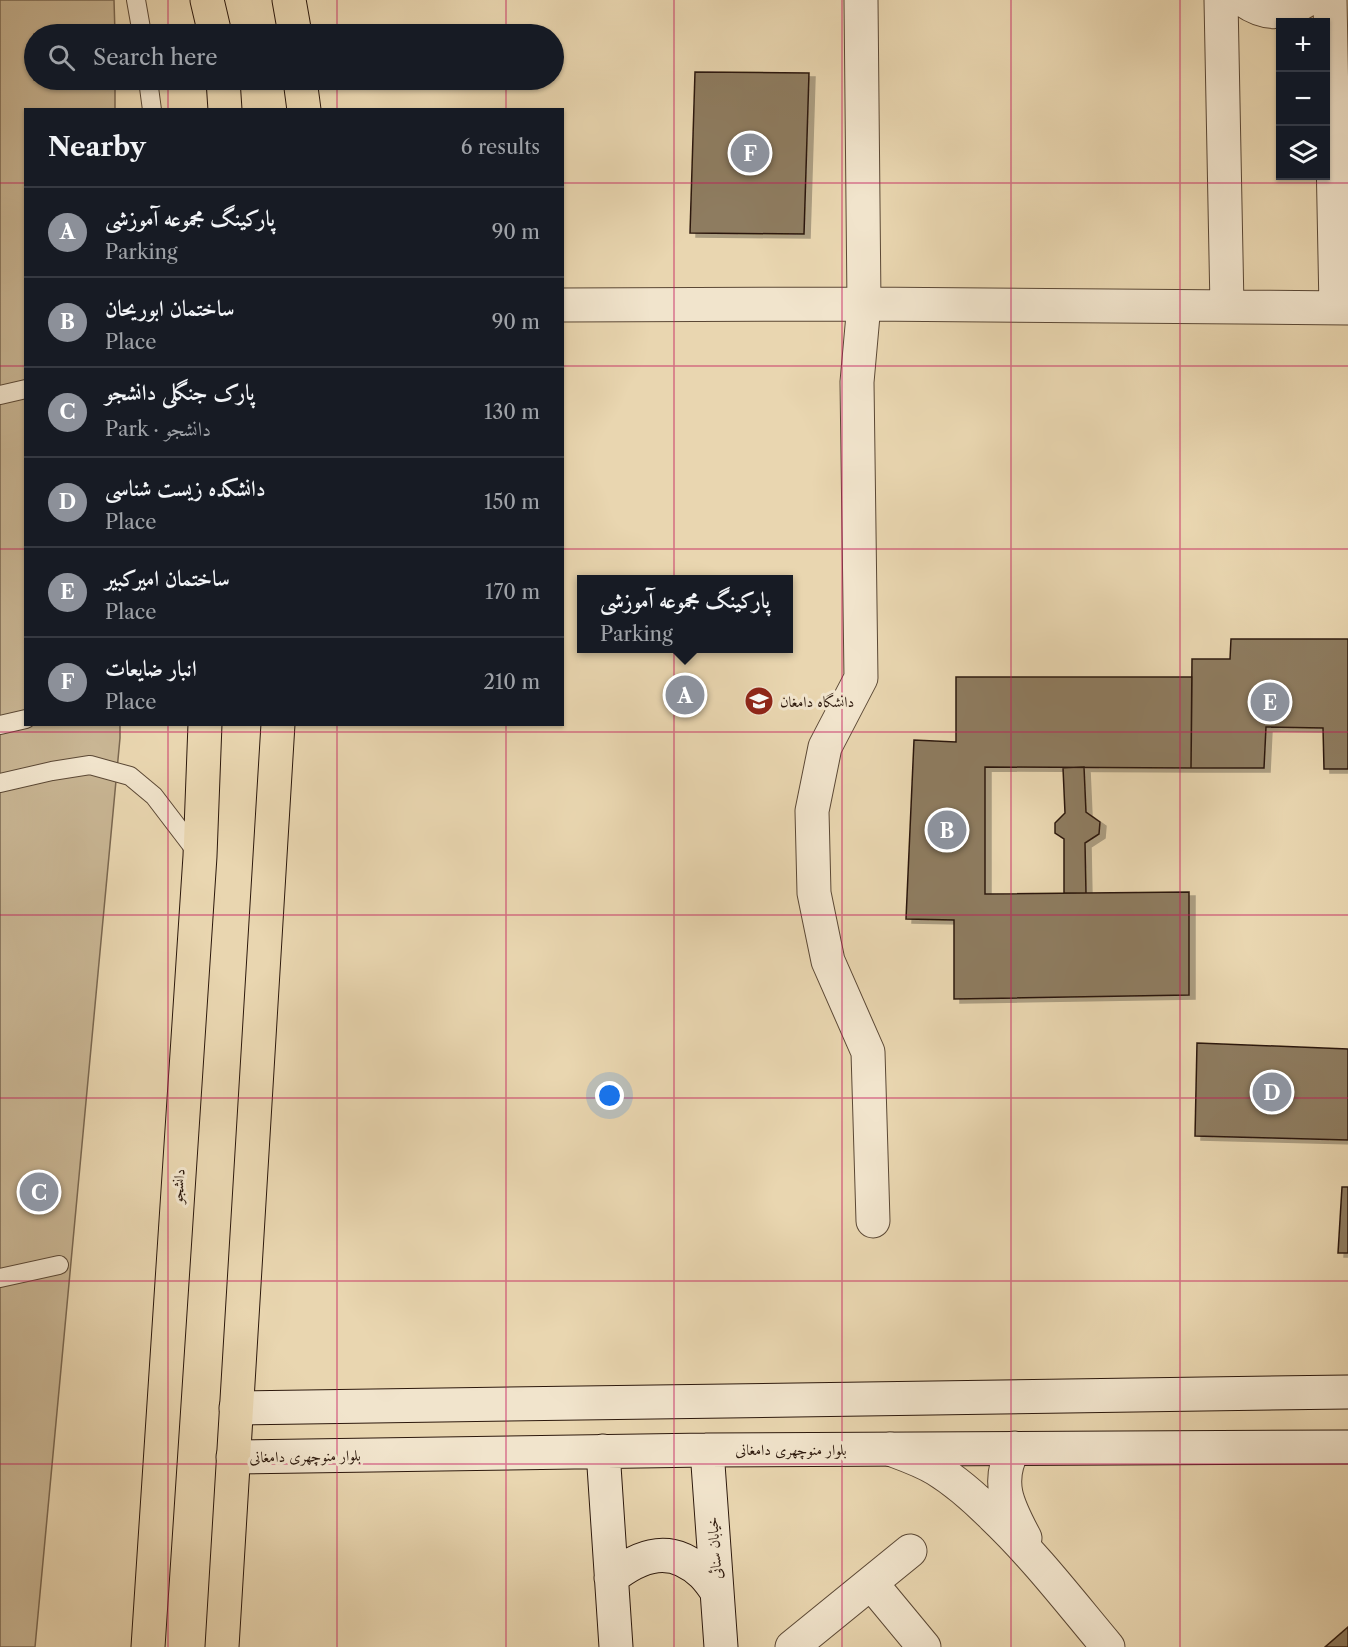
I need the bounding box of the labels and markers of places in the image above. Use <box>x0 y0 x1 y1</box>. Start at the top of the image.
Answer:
pin: F <box>730 130 770 176</box>
pin: A <box>666 672 704 718</box>
pin: E <box>1250 680 1290 724</box>
school or university icon: دانشگاه دامغان <box>743 685 775 717</box>
place label: دانشگاه دامغان <box>780 692 854 711</box>
pin: B <box>928 808 966 852</box>
pin: D <box>1252 1070 1292 1114</box>
pin: C <box>20 1170 58 1214</box>

